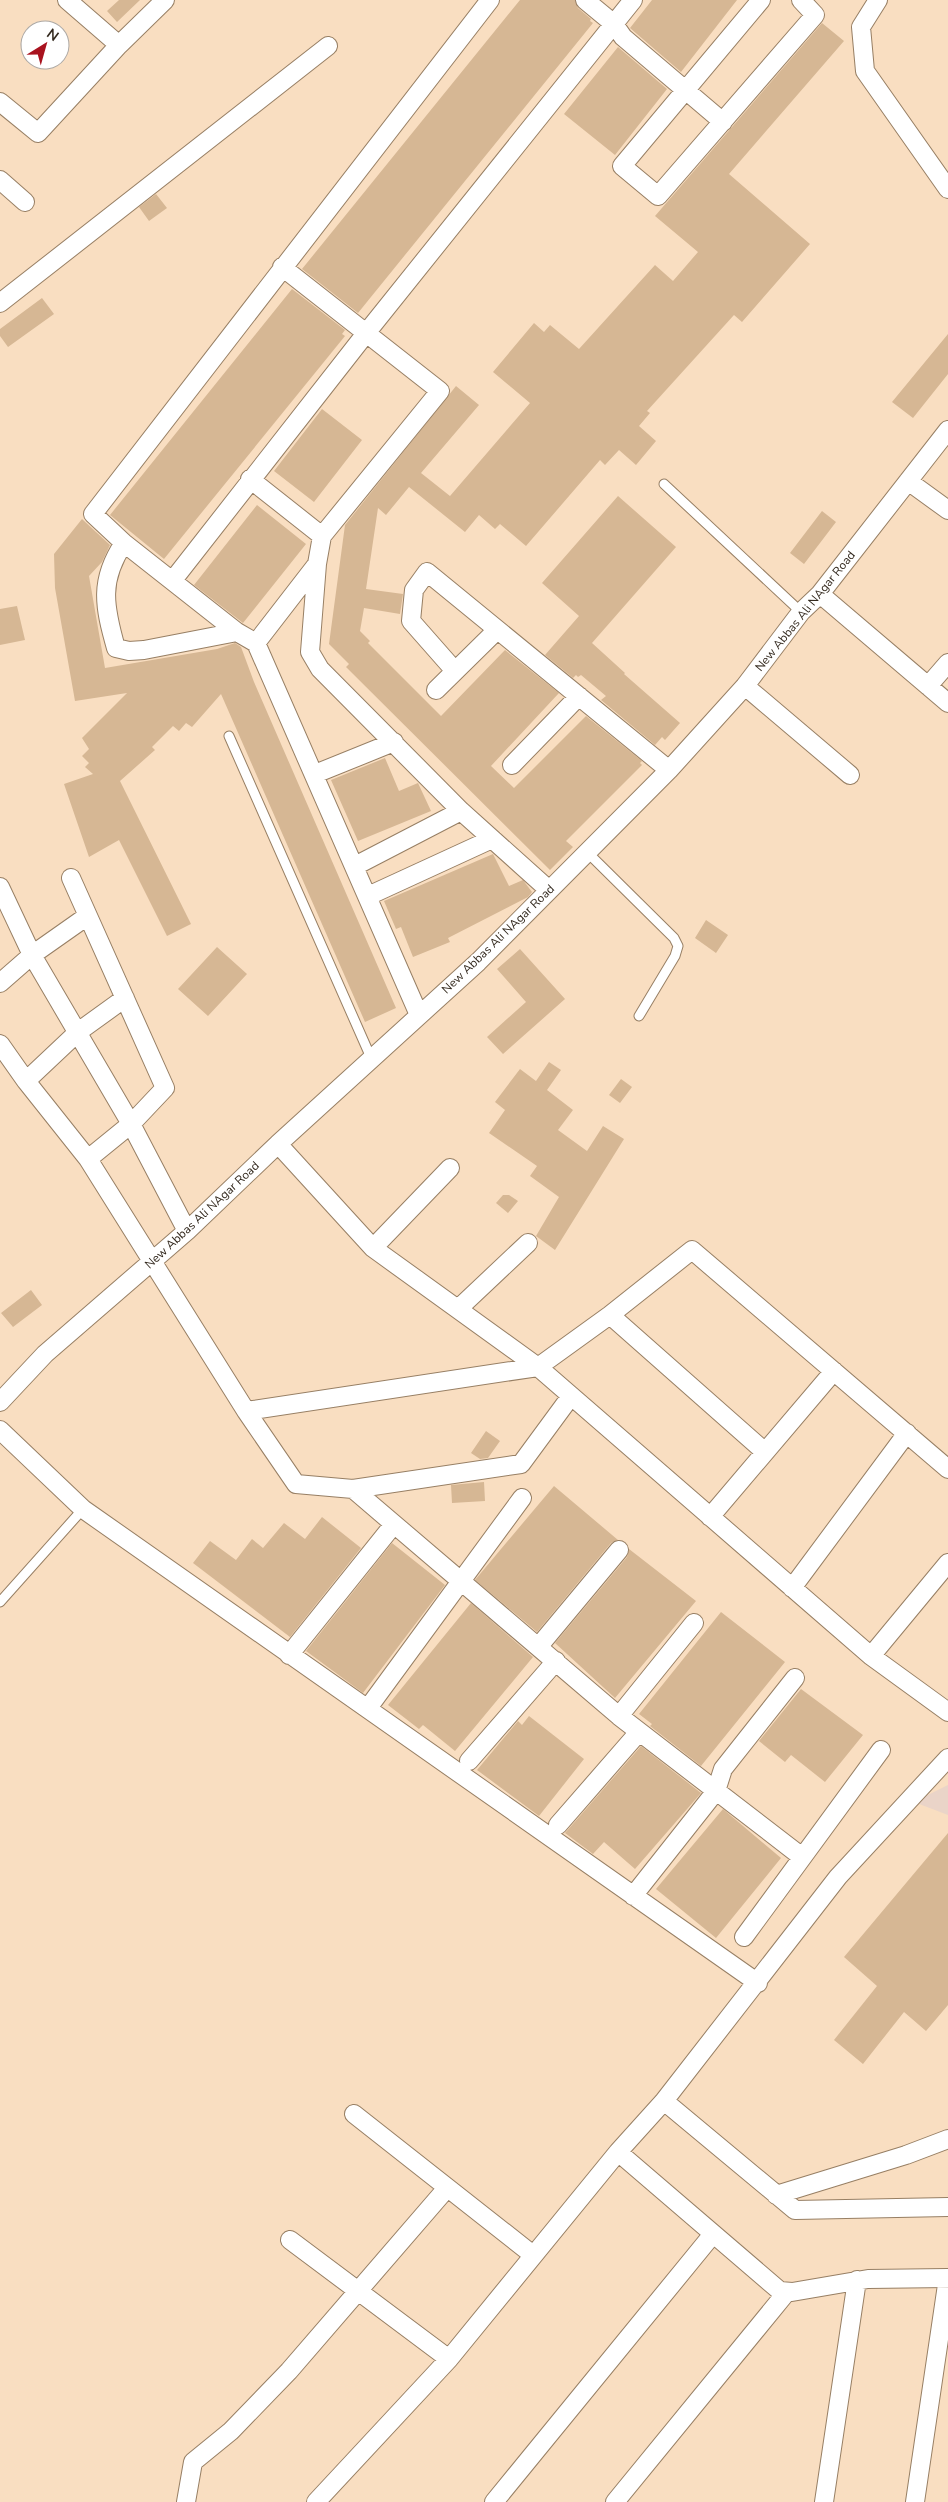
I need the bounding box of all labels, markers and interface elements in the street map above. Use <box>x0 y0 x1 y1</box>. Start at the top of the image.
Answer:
north arrow <box>20 20 70 70</box>
text: N <box>43 24 62 46</box>
street label: New Abbas Ali NAgar Road <box>751 547 859 675</box>
street label: New Abbas Ali NAgar Road <box>438 881 558 997</box>
street label: New Abbas Ali NAgar Road <box>141 1158 263 1272</box>

